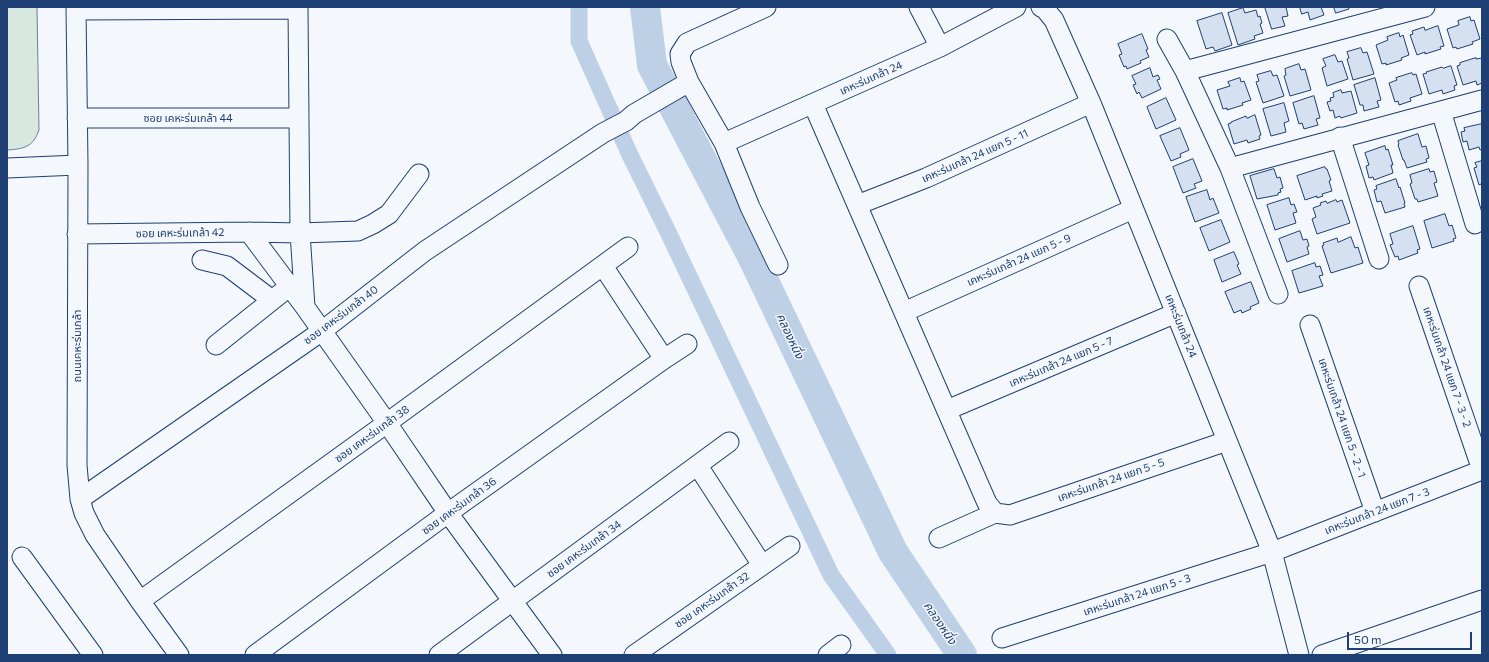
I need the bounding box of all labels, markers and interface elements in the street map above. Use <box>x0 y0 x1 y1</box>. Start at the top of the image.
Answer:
street label: เคหะร่มเกล้า 24 <box>838 58 904 98</box>
street label: ซอย เคหะร่มเกล้า 44 <box>143 111 233 125</box>
street label: เคหะร่มเกล้า 24 แยก 5 - 11 <box>920 127 1030 185</box>
street label: ซอย เคหะร่มเกล้า 42 <box>136 226 224 240</box>
street label: เคหะร่มเกล้า 24 แยก 5 - 9 <box>965 231 1073 289</box>
street label: ซอย เคหะร่มเกล้า 40 <box>301 283 381 347</box>
street label: เคหะร่มเกล้า 24 <box>1162 292 1200 360</box>
street label: เคหะร่มเกล้า 24 แยก 7 - 3 - 2 <box>1420 305 1474 429</box>
street label: ถนนเคหะร่มเกล้า <box>70 310 84 382</box>
water label: คลองหนึ่ง <box>773 311 807 361</box>
street label: เคหะร่มเกล้า 24 แยก 5 - 7 <box>1007 334 1115 390</box>
street label: เคหะร่มเกล้า 24 แยก 5 - 2 - 1 <box>1315 357 1369 479</box>
street label: ซอย เคหะร่มเกล้า 38 <box>332 403 412 465</box>
street label: เคหะร่มเกล้า 24 แยก 5 - 5 <box>1056 456 1166 504</box>
street label: ซอย เคหะร่มเกล้า 36 <box>419 475 499 537</box>
street label: เคหะร่มเกล้า 24 แยก 7 - 3 <box>1323 485 1431 537</box>
street label: ซอย เคหะร่มเกล้า 34 <box>544 518 624 580</box>
street label: ซอย เคหะร่มเกล้า 32 <box>672 569 752 631</box>
street label: เคหะร่มเกล้า 24 แยก 5 - 3 <box>1082 571 1192 619</box>
water label: คลองหนึ่ง <box>920 599 960 647</box>
scale bar <box>1349 624 1474 650</box>
text: 50 m <box>1354 632 1382 646</box>

